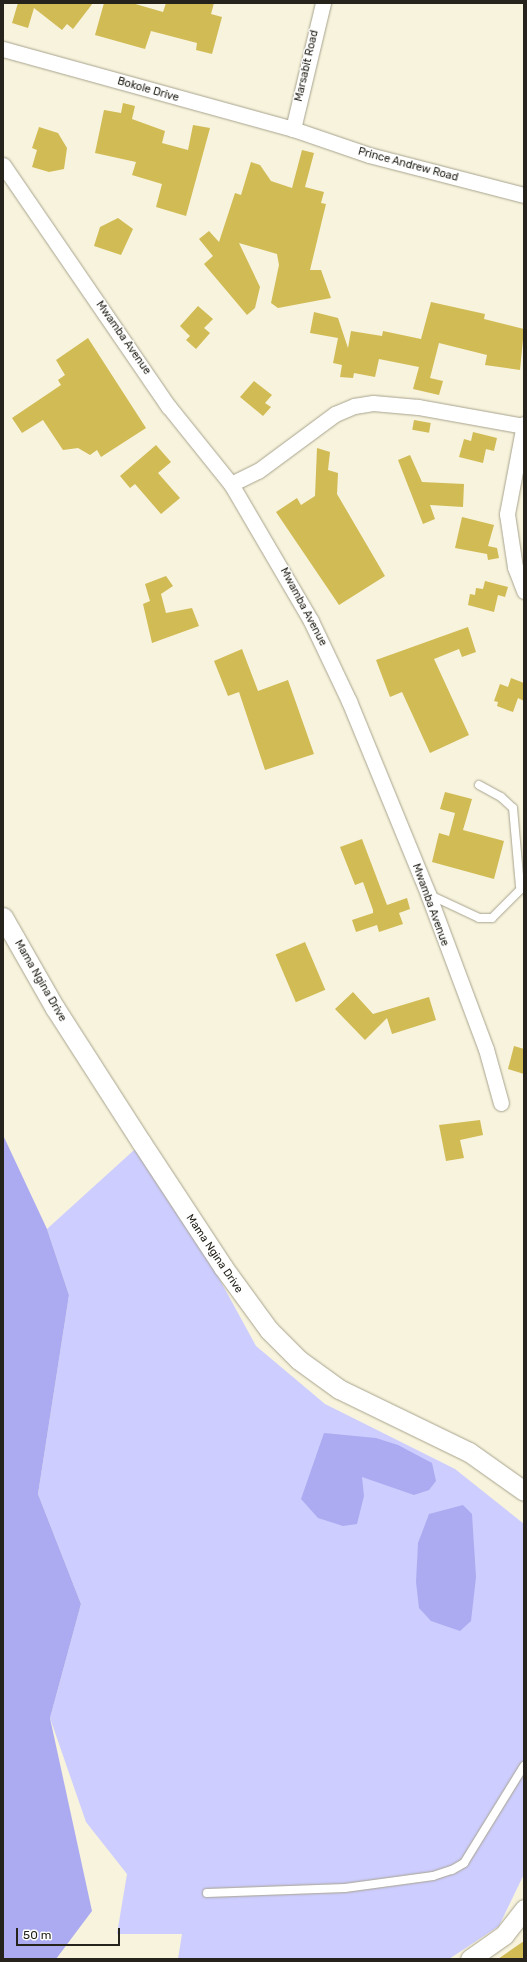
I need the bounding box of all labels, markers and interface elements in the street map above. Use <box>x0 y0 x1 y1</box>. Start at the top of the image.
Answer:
street label: Marsabit Road <box>292 29 322 103</box>
street label: Bokole Drive <box>116 75 180 105</box>
street label: Prince Andrew Road <box>356 145 460 185</box>
street label: Mwamba Avenue <box>93 299 153 377</box>
street label: Mwamba Avenue <box>277 565 329 649</box>
street label: Mwamba Avenue <box>409 862 451 948</box>
street label: Mama Ngina Drive <box>11 938 69 1024</box>
street label: Mama Ngina Drive <box>183 1212 245 1296</box>
scale bar <box>18 1920 122 1946</box>
text: 50 m <box>23 1928 51 1942</box>

